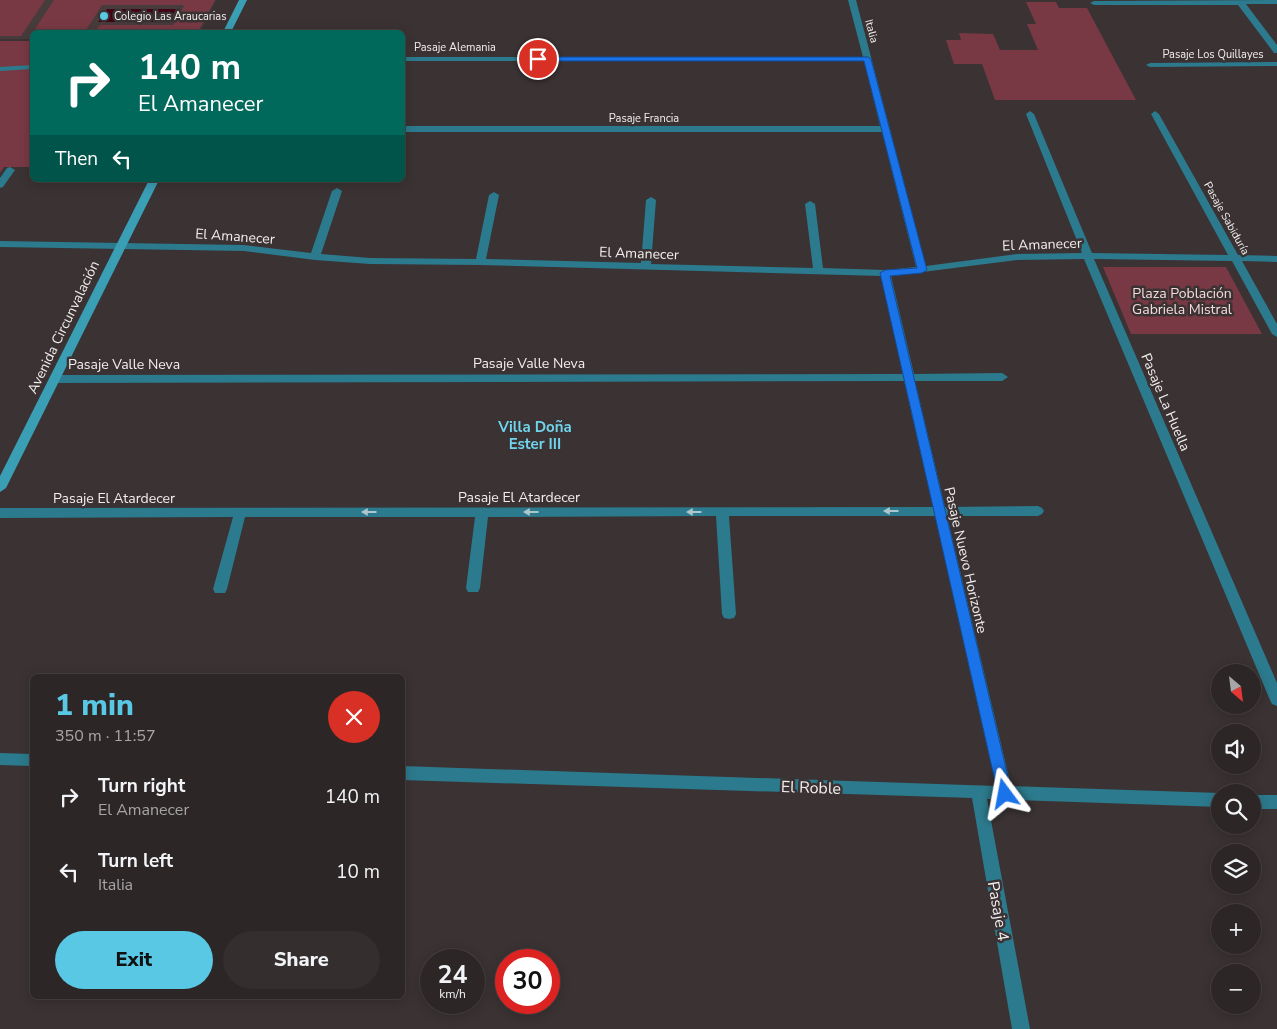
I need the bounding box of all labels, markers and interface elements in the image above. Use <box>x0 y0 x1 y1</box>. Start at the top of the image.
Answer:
place label: Colegio Las Araucarias <box>114 9 226 24</box>
marker: Colegio Las Araucarias <box>98 10 110 22</box>
street label: Italia <box>861 18 882 45</box>
pin <box>517 38 559 80</box>
street label: Pasaje Alemania <box>414 40 496 55</box>
text: 140 m <box>138 44 241 91</box>
icon: arrive <box>524 45 552 73</box>
street label: Pasaje Los Quillayes <box>1162 47 1264 62</box>
icon: right <box>55 50 120 115</box>
text: El Amanecer <box>138 89 263 119</box>
street label: Pasaje Francia <box>609 111 679 126</box>
icon: left <box>108 145 136 173</box>
text: Then <box>55 146 98 172</box>
street label: Pasaje Sabiduría <box>1200 179 1253 258</box>
street label: El Amanecer <box>195 224 275 249</box>
street label: El Amanecer <box>1002 234 1082 255</box>
street label: El Amanecer <box>599 243 679 264</box>
street label: Avenida Circunvalación <box>23 257 104 397</box>
park label: Plaza Población Gabriela Mistral <box>1132 284 1233 319</box>
street label: Pasaje La Huella <box>1136 350 1195 454</box>
street label: Pasaje Valle Neva <box>473 354 585 373</box>
street label: Pasaje Valle Neva <box>68 355 180 374</box>
district label: Villa Doña Ester III <box>497 417 572 454</box>
street label: Pasaje Nuevo Horizonte <box>939 485 992 635</box>
street label: Pasaje El Atardecer <box>458 488 580 507</box>
street label: Pasaje El Atardecer <box>53 489 175 508</box>
one-way arrow <box>883 507 899 515</box>
one-way arrow <box>360 508 376 516</box>
one-way arrow <box>523 508 539 516</box>
one-way arrow <box>685 508 701 516</box>
north arrow <box>1211 664 1261 714</box>
map controls <box>1211 664 1261 1014</box>
text: 1 min <box>55 685 134 726</box>
button: close <box>328 691 380 743</box>
button: sound <box>1211 724 1261 774</box>
text: 350 m · 11:57 <box>55 725 156 747</box>
position arrow <box>978 767 1030 819</box>
text: Turn right <box>98 773 185 799</box>
street label: El Roble <box>781 776 841 800</box>
icon: right <box>55 783 83 811</box>
text: 140 m <box>325 784 380 810</box>
button: search <box>1211 784 1261 834</box>
text: El Amanecer <box>98 799 189 821</box>
button: layers <box>1211 844 1261 894</box>
text: Turn left <box>98 848 173 874</box>
icon: left <box>55 858 83 886</box>
text: 10 m <box>336 859 380 885</box>
text: Italia <box>98 874 133 896</box>
street label: Pasaje 4 <box>982 880 1014 943</box>
button: + <box>1211 904 1261 954</box>
button: Exit <box>55 931 213 989</box>
button: Share <box>223 931 380 989</box>
speed limit sign: 30 <box>495 949 560 1014</box>
text: 24 <box>437 958 468 992</box>
button: − <box>1211 964 1261 1014</box>
text: km/h <box>439 986 466 1002</box>

